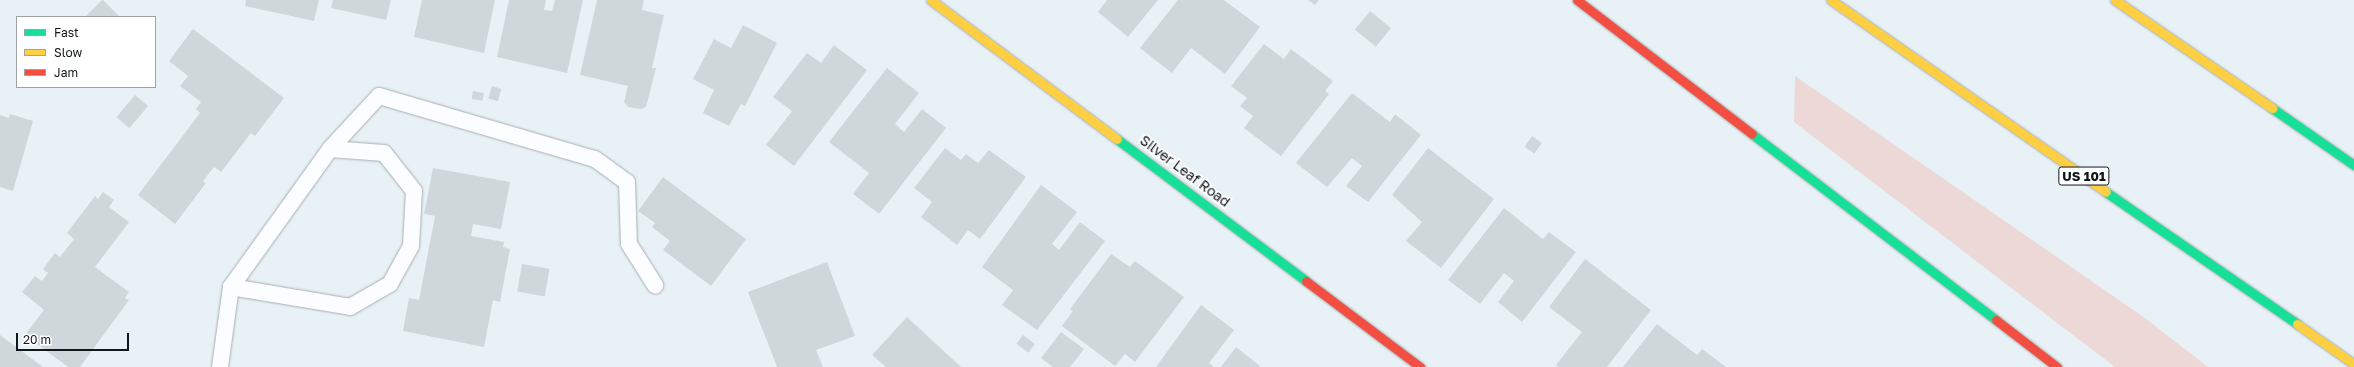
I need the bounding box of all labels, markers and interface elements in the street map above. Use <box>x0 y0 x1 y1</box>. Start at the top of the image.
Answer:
legend <box>16 16 156 88</box>
text: Fast <box>54 25 79 40</box>
text: Slow <box>54 45 82 60</box>
text: Jam <box>54 65 78 80</box>
street label: Silver Leaf Road <box>1137 132 1233 210</box>
road number: US 101 <box>2058 165 2110 187</box>
scale bar <box>18 325 131 351</box>
text: 20 m <box>23 332 51 347</box>

